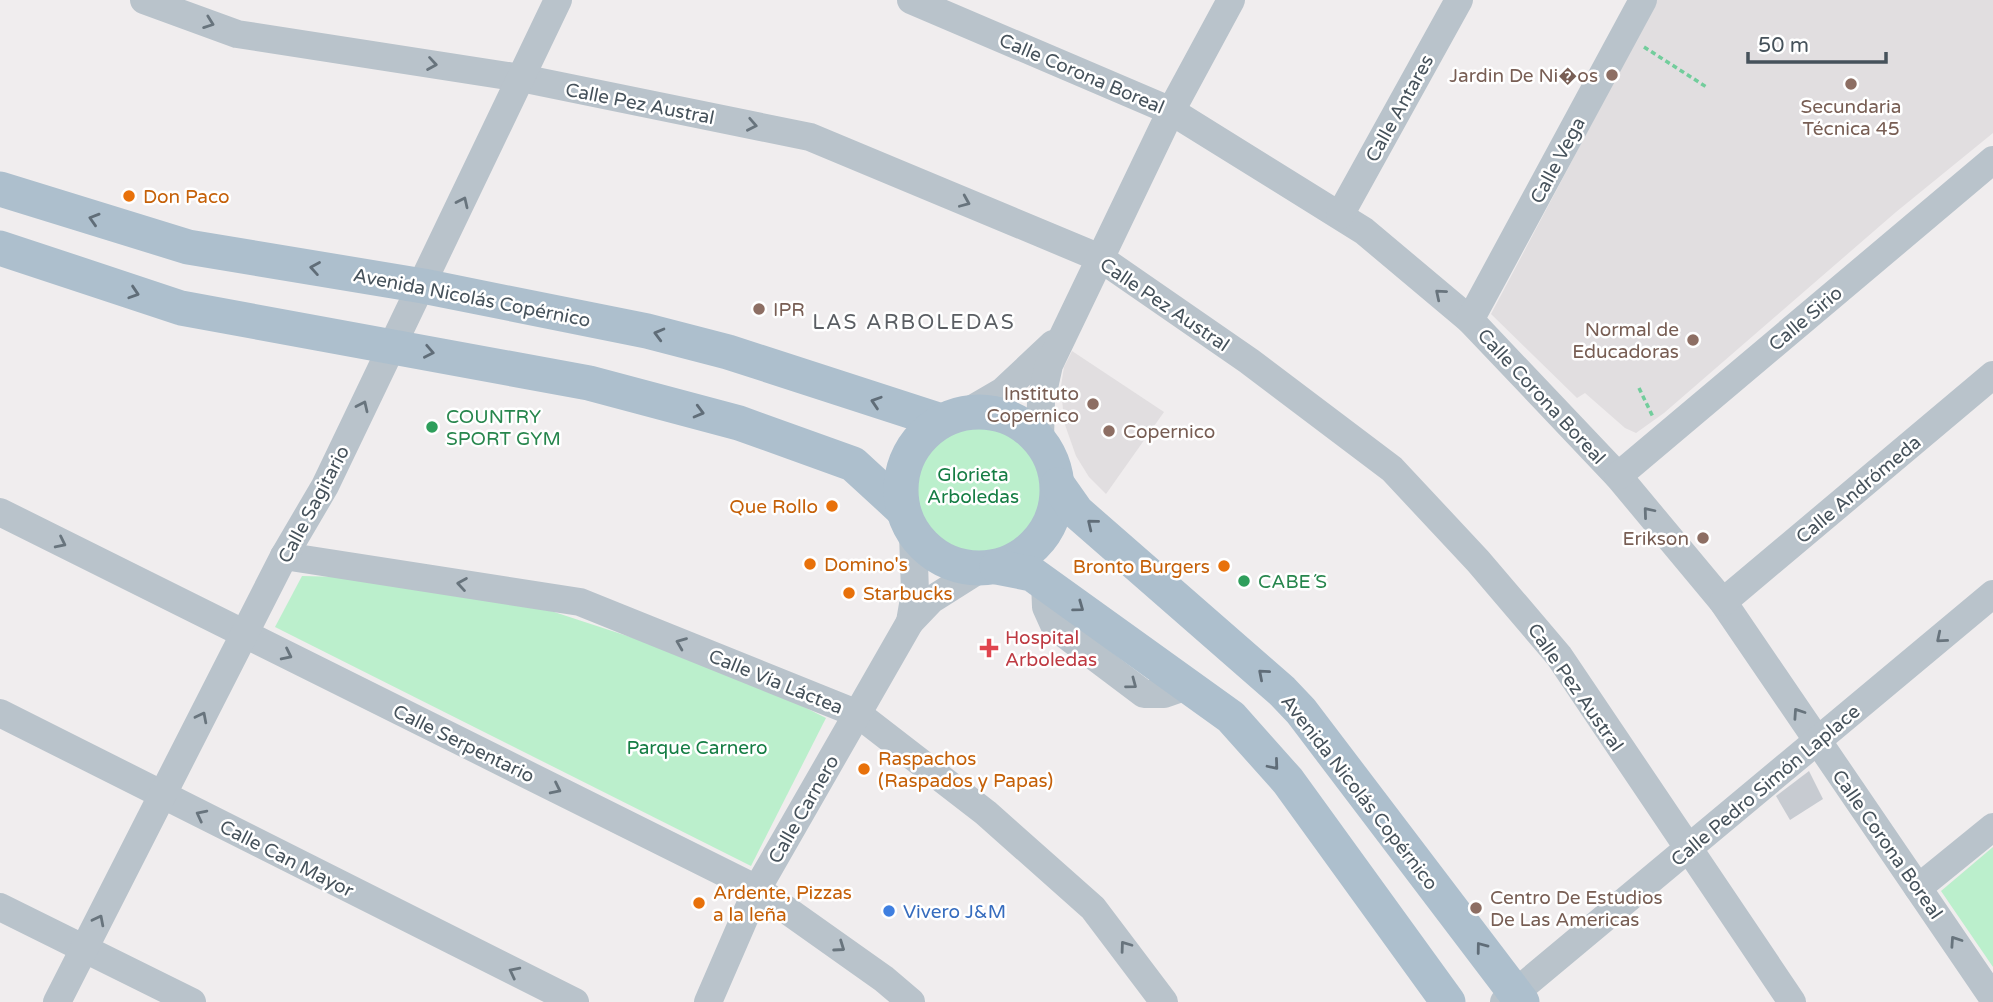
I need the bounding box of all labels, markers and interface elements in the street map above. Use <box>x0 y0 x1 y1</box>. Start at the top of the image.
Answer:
one-way arrow <box>202 15 214 29</box>
scale bar <box>1748 21 1886 65</box>
street label: Calle Corona Boreal <box>996 29 1167 119</box>
text: 50 m <box>1758 33 1809 58</box>
street label: Calle Antares <box>1361 51 1438 166</box>
one-way arrow <box>426 56 438 71</box>
place label: Jardin De Ni�os <box>1449 65 1598 87</box>
marker: Jardin De Ni�os <box>1604 67 1620 83</box>
marker: Secundaria Técnica 45 <box>1843 76 1859 92</box>
street label: Calle Pez Austral <box>564 79 716 129</box>
place label: Secundaria Técnica 45 <box>1800 96 1902 140</box>
street label: Calle Vega <box>1526 114 1590 207</box>
one-way arrow <box>746 117 758 132</box>
place label: Don Paco <box>143 186 230 208</box>
marker: Don Paco <box>121 188 137 204</box>
one-way arrow <box>958 193 970 207</box>
one-way arrow <box>454 196 468 209</box>
one-way arrow <box>88 212 100 227</box>
street label: Calle Pez Austral <box>1096 253 1233 356</box>
one-way arrow <box>309 261 321 276</box>
street label: Avenida Nicolás Copérnico <box>351 264 592 332</box>
street label: Calle Sirio <box>1765 282 1847 356</box>
one-way arrow <box>128 285 140 299</box>
one-way arrow <box>1435 290 1447 303</box>
place label: IPR <box>773 299 805 321</box>
marker: IPR <box>751 301 767 317</box>
district label: LAS ARBOLEDAS <box>812 310 1016 335</box>
place label: Normal de Educadoras <box>1572 319 1679 363</box>
street label: Calle Corona Boreal <box>1473 324 1610 469</box>
one-way arrow <box>653 328 665 342</box>
marker: Normal de Educadoras <box>1685 332 1701 348</box>
one-way arrow <box>423 344 435 359</box>
place label: Instituto Copernico <box>987 383 1079 427</box>
one-way arrow <box>870 395 882 410</box>
marker: Instituto Copernico <box>1085 396 1101 412</box>
one-way arrow <box>355 401 369 413</box>
one-way arrow <box>693 404 705 418</box>
place label: COUNTRY SPORT GYM <box>446 406 561 450</box>
marker: COUNTRY SPORT GYM <box>424 419 440 435</box>
place label: Copernico <box>1123 421 1215 443</box>
marker: Copernico <box>1101 423 1117 439</box>
street label: Calle Andrómeda <box>1792 431 1925 548</box>
street label: Calle Sagitario <box>274 442 354 567</box>
park label: Glorieta Arboledas <box>927 464 1019 508</box>
place label: Que Rollo <box>729 496 818 518</box>
marker: Que Rollo <box>824 498 840 514</box>
one-way arrow <box>1643 507 1656 519</box>
one-way arrow <box>1087 520 1100 532</box>
place label: Erikson <box>1622 528 1689 550</box>
marker: Erikson <box>1695 530 1711 546</box>
one-way arrow <box>54 534 66 548</box>
place label: Domino's <box>824 554 908 576</box>
marker: Domino's <box>802 556 818 572</box>
place label: Bronto Burgers <box>1073 556 1210 578</box>
marker: Bronto Burgers <box>1216 558 1232 574</box>
place label: CABE´S <box>1258 571 1327 593</box>
marker: CABE´S <box>1236 573 1252 589</box>
one-way arrow <box>456 577 468 592</box>
place label: Starbucks <box>863 583 953 605</box>
marker: Starbucks <box>841 585 857 601</box>
one-way arrow <box>1071 599 1084 612</box>
street label: Calle Pez Austral <box>1523 619 1628 756</box>
place label: Hospital Arboledas <box>1005 627 1097 671</box>
one-way arrow <box>1936 630 1949 642</box>
one-way arrow <box>675 637 687 651</box>
marker: Hospital Arboledas <box>979 638 999 658</box>
street label: Calle Vía Láctea <box>705 645 846 719</box>
one-way arrow <box>280 647 292 661</box>
one-way arrow <box>1258 670 1271 682</box>
one-way arrow <box>1124 676 1136 689</box>
street label: Avenida Nicolás Copérnico <box>1276 691 1442 894</box>
street label: Calle Serpentario <box>389 700 538 788</box>
street label: Calle Pedro Simón Laplace <box>1667 700 1864 871</box>
one-way arrow <box>1794 708 1806 721</box>
one-way arrow <box>194 712 208 724</box>
park label: Parque Carnero <box>626 737 768 759</box>
place label: Raspachos (Raspados y Papas) <box>878 748 1053 792</box>
street label: Calle Carnero <box>764 752 844 867</box>
one-way arrow <box>1266 756 1278 769</box>
marker: Raspachos (Raspados y Papas) <box>856 761 872 777</box>
street label: Calle Corona Boreal <box>1827 766 1947 923</box>
one-way arrow <box>549 781 561 795</box>
one-way arrow <box>196 810 208 824</box>
street label: Calle Can Mayor <box>216 816 358 902</box>
place label: Ardente, Pizzas a la leña <box>713 882 852 926</box>
place label: Centro De Estudios De Las Americas <box>1490 887 1663 931</box>
marker: Ardente, Pizzas a la leña <box>691 895 707 911</box>
marker: Centro De Estudios De Las Americas <box>1468 900 1484 916</box>
place label: Vivero J&M <box>903 901 1006 923</box>
marker: Vivero J&M <box>881 903 897 919</box>
one-way arrow <box>91 915 105 927</box>
one-way arrow <box>1951 936 1963 949</box>
one-way arrow <box>832 939 845 952</box>
one-way arrow <box>1120 942 1133 954</box>
one-way arrow <box>1476 943 1489 955</box>
one-way arrow <box>509 966 521 980</box>

